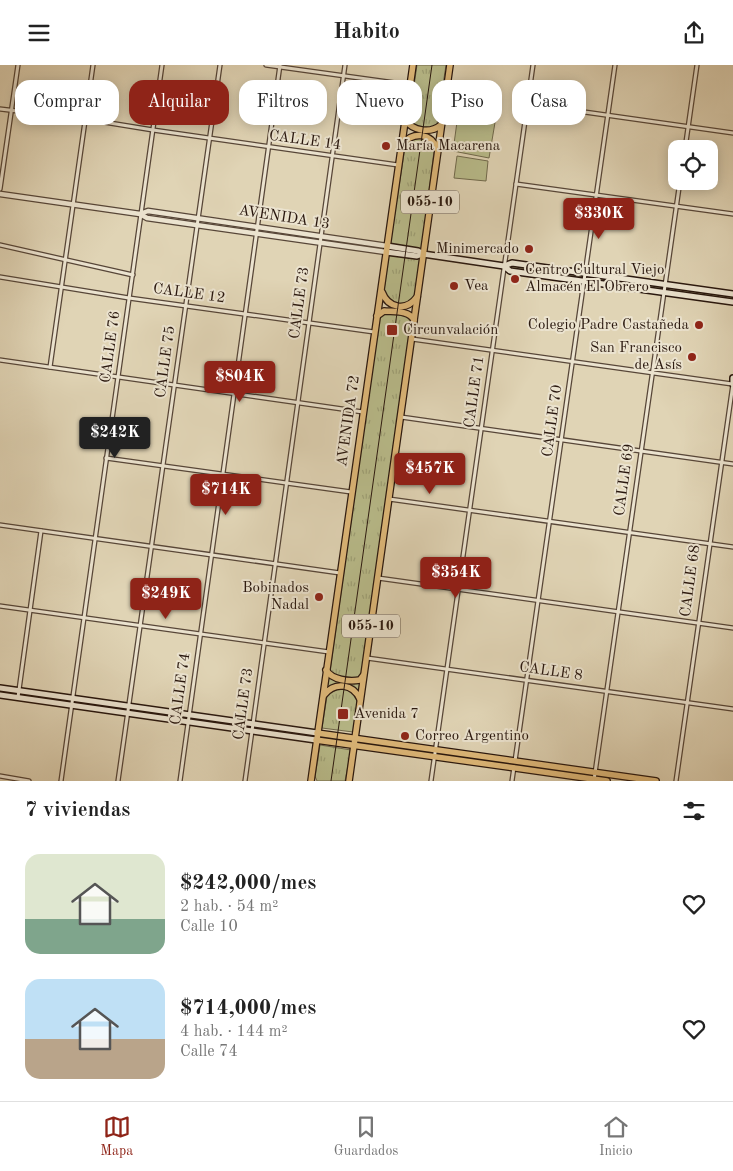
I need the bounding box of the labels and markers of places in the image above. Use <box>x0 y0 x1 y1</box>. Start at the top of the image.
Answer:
place label: María Macarena <box>396 139 501 154</box>
marker: María Macarena <box>380 140 392 152</box>
pin: $330K <box>564 197 634 240</box>
place label: Minimercado <box>436 242 519 257</box>
marker: Minimercado <box>523 243 535 255</box>
place label: Centro Cultural Viejo Almacén El Obrero <box>525 263 664 295</box>
marker: Centro Cultural Viejo Almacén El Obrero <box>509 273 521 285</box>
place label: Vea <box>464 279 489 294</box>
marker: Vea <box>448 280 460 292</box>
place label: Colegio Padre Castañeda <box>528 318 690 333</box>
marker: Colegio Padre Castañeda <box>693 319 705 331</box>
marker: Circunvalación <box>385 323 399 337</box>
place label: Circunvalación <box>403 323 498 338</box>
place label: San Francisco de Asís <box>590 341 682 373</box>
marker: San Francisco de Asís <box>686 351 698 363</box>
pin: $804K <box>205 361 275 403</box>
pin: $242K <box>80 417 150 459</box>
pin: $457K <box>395 453 465 495</box>
pin: $714K <box>191 473 261 516</box>
pin: $354K <box>421 557 491 599</box>
pin: $249K <box>131 577 201 620</box>
place label: Bobinados Nadal <box>242 581 309 613</box>
marker: Bobinados Nadal <box>313 591 325 603</box>
marker: Avenida 7 <box>336 707 350 721</box>
place label: Avenida 7 <box>354 707 419 722</box>
place label: Correo Argentino <box>415 729 529 744</box>
marker: Correo Argentino <box>399 730 411 742</box>

